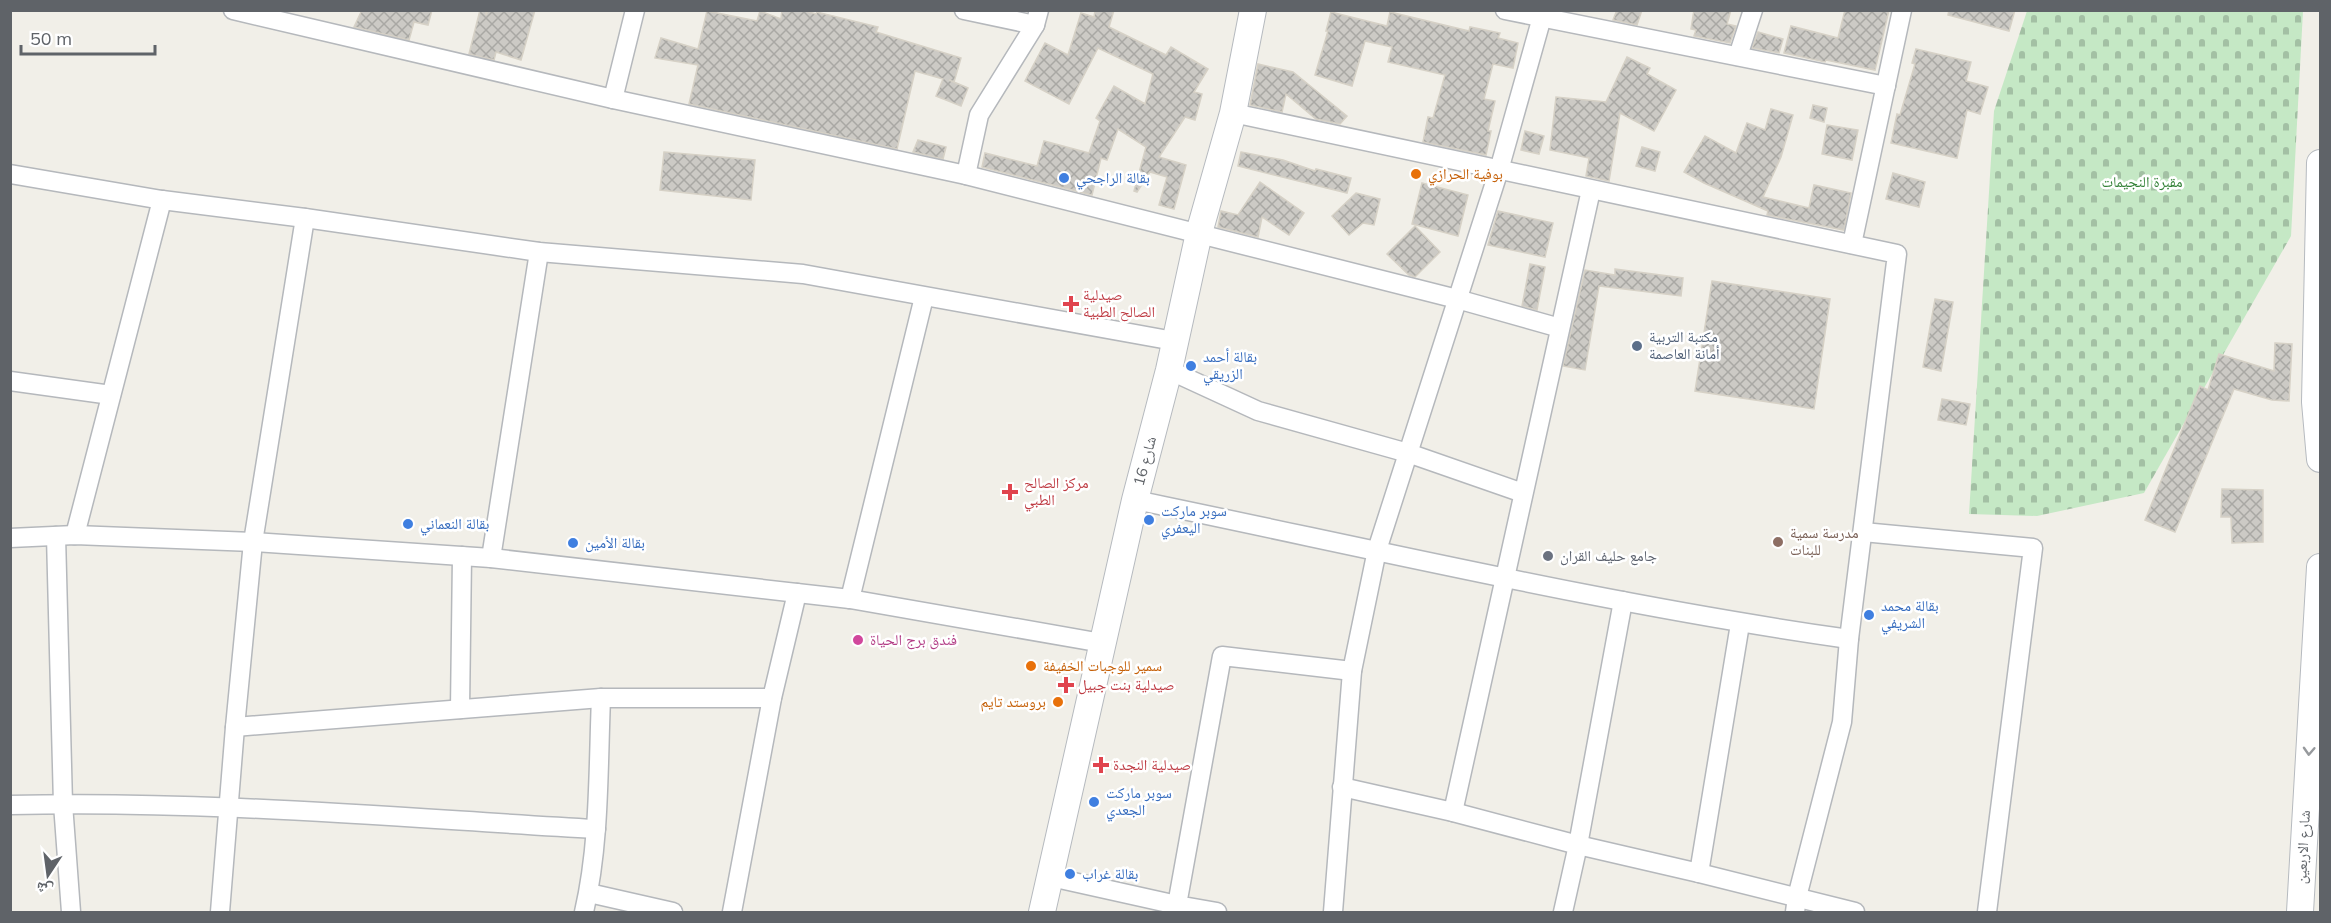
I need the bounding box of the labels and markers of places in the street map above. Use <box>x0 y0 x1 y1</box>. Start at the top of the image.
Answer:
place label: بوفية الحرازي <box>1428 164 1503 186</box>
marker: بوفية الحرازي <box>1409 167 1423 181</box>
place label: بقالة الراجحي <box>1076 168 1150 190</box>
marker: بقالة الراجحي <box>1057 171 1071 185</box>
place label: صيدلية الصالح الطبية <box>1083 285 1155 322</box>
marker: صيدلية الصالح الطبية <box>1064 297 1078 311</box>
place label: مكتبة التربية أمانة العاصمة <box>1649 327 1720 363</box>
marker: مكتبة التربية أمانة العاصمة <box>1630 339 1644 353</box>
place label: بقالة أحمد الزريقي <box>1203 347 1257 386</box>
marker: بقالة أحمد الزريقي <box>1184 359 1198 373</box>
place label: مركز الصالح الطبي <box>1024 473 1089 512</box>
marker: مركز الصالح الطبي <box>1001 483 1019 501</box>
place label: سوبر ماركت اليعفري <box>1161 501 1227 540</box>
marker: سوبر ماركت اليعفري <box>1142 513 1156 527</box>
place label: بقالة النعماني <box>420 514 489 536</box>
marker: بقالة النعماني <box>401 517 415 531</box>
place label: مدرسة سمية للبنات <box>1790 523 1859 559</box>
place label: بقالة الأمين <box>585 533 645 553</box>
marker: مدرسة سمية للبنات <box>1771 535 1785 549</box>
marker: بقالة الأمين <box>566 536 580 550</box>
place label: جامع حليف القران <box>1560 546 1657 566</box>
marker: جامع حليف القران <box>1541 549 1555 563</box>
place label: بقالة محمد الشريفي <box>1881 596 1939 635</box>
marker: بقالة محمد الشريفي <box>1862 608 1876 622</box>
place label: فندق برج الحياة <box>870 630 957 650</box>
marker: فندق برج الحياة <box>851 633 865 647</box>
place label: سمير للوجبات الخفيفة <box>1043 656 1162 675</box>
marker: سمير للوجبات الخفيفة <box>1024 659 1038 673</box>
place label: صيدلية بنت جبيل <box>1078 675 1174 695</box>
marker: صيدلية بنت جبيل <box>1059 678 1073 692</box>
place label: بروستد تايم <box>980 692 1046 712</box>
marker: بروستد تايم <box>1051 695 1065 709</box>
place label: صيدلية النجدة <box>1113 755 1191 774</box>
marker: صيدلية النجدة <box>1094 758 1108 772</box>
place label: سوبر ماركت الجعدي <box>1106 783 1172 822</box>
marker: سوبر ماركت الجعدي <box>1087 795 1101 809</box>
place label: بقالة غراب <box>1082 864 1138 883</box>
marker: بقالة غراب <box>1063 867 1077 881</box>

